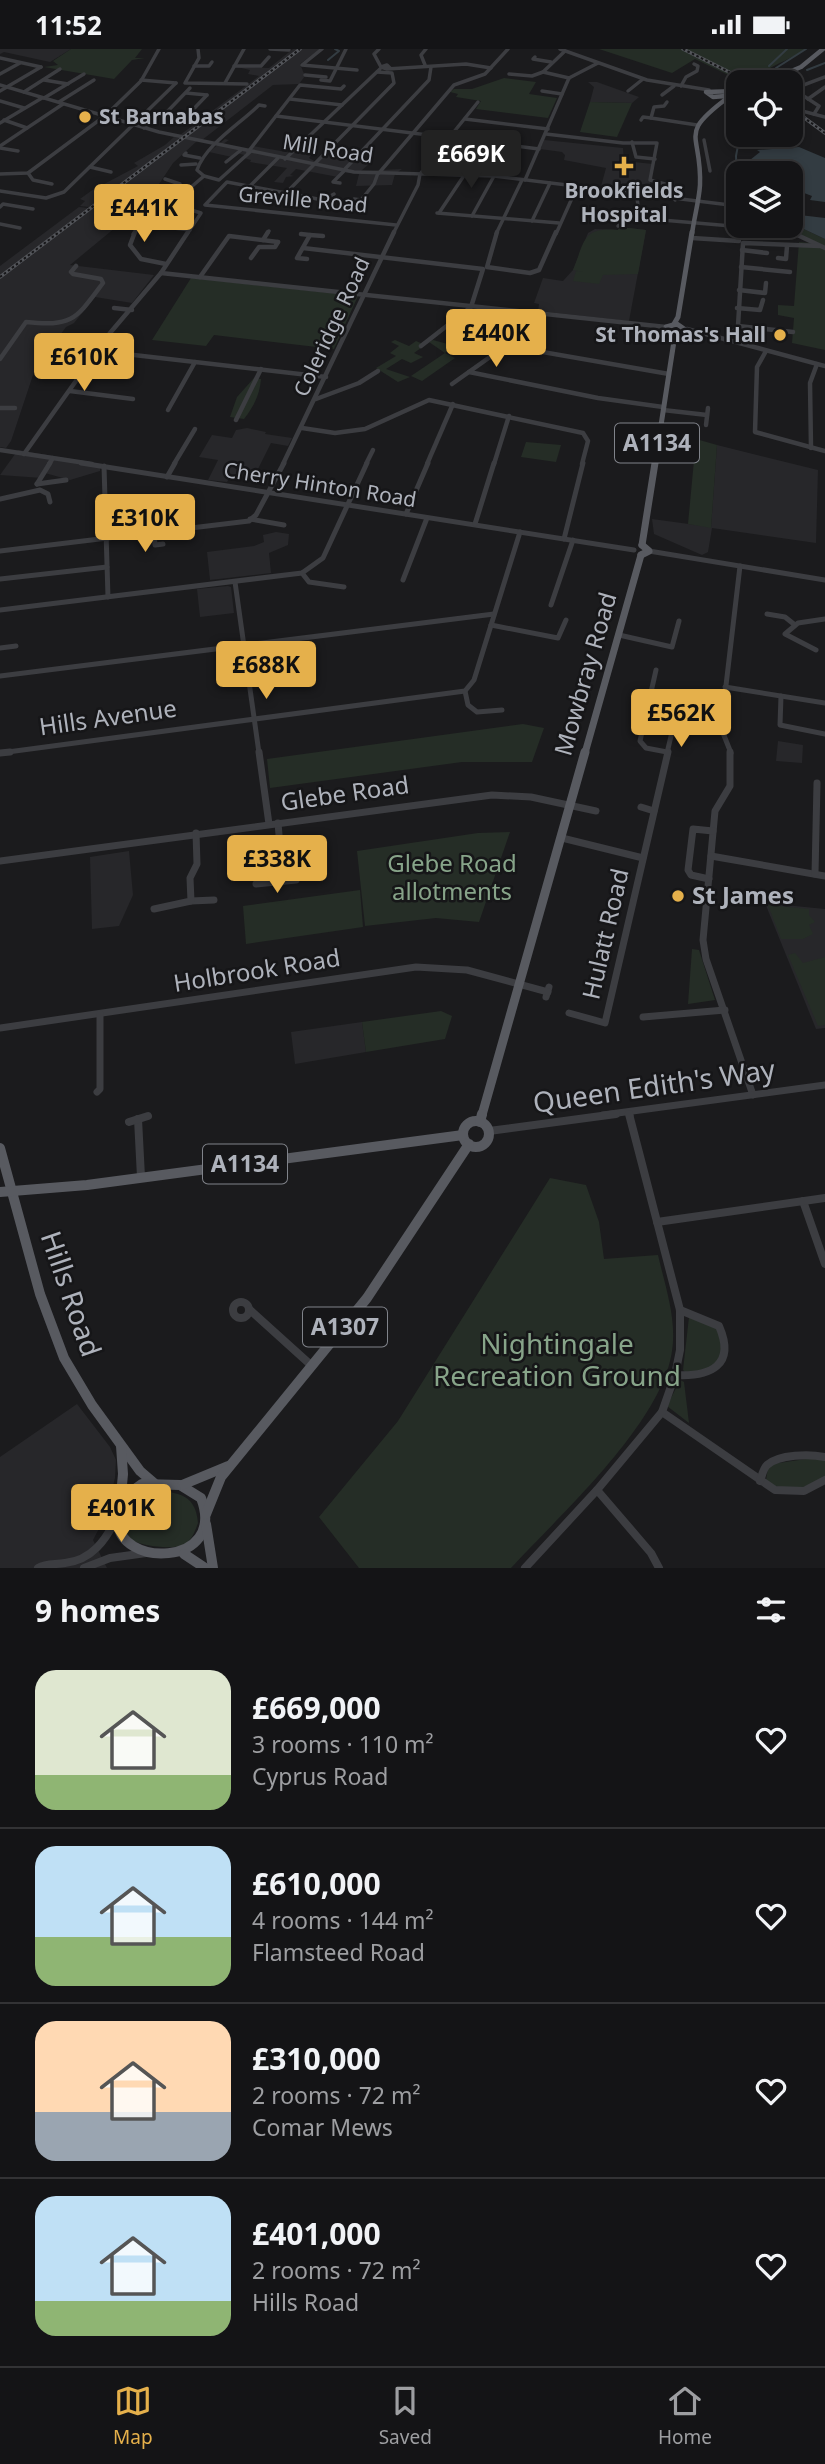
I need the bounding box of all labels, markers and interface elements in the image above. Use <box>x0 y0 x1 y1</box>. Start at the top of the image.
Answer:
text: 11:52 <box>35 7 102 43</box>
map controls <box>726 70 803 238</box>
button: locate <box>726 70 803 147</box>
place label: St Barnabas <box>99 102 224 130</box>
marker: St Barnabas <box>77 109 93 125</box>
street label: Mill Road <box>281 127 375 169</box>
pin: £669K <box>422 131 520 190</box>
text: £669K <box>437 137 505 169</box>
marker: Brookfields Hospital <box>614 156 634 176</box>
button: layers <box>726 161 803 238</box>
place label: Brookfields Hospital <box>564 176 684 228</box>
street label: Greville Road <box>237 179 369 219</box>
pin: £441K <box>95 185 193 244</box>
text: £441K <box>110 191 178 223</box>
street label: Coleridge Road <box>287 252 376 401</box>
pin: £440K <box>447 309 545 369</box>
text: £440K <box>462 316 530 348</box>
place label: St Thomas's Hall <box>595 320 766 348</box>
marker: St Thomas's Hall <box>772 327 788 343</box>
pin: £610K <box>35 333 133 393</box>
text: £610K <box>50 340 118 372</box>
road number: A1134 <box>615 423 699 463</box>
street label: Cherry Hinton Road <box>222 455 419 513</box>
pin: £310K <box>96 495 194 554</box>
text: £310K <box>111 501 179 533</box>
street label: Mowbray Road <box>545 588 624 759</box>
pin: £688K <box>217 641 315 701</box>
text: £688K <box>232 648 300 680</box>
pin: £562K <box>632 689 730 749</box>
street label: Hills Avenue <box>37 691 179 742</box>
text: £562K <box>647 696 715 728</box>
street label: Glebe Road <box>278 767 411 818</box>
pin: £338K <box>228 835 326 895</box>
text: £338K <box>243 842 311 874</box>
park label: Glebe Road allotments <box>387 846 517 907</box>
street label: Hulatt Road <box>573 865 636 1002</box>
place label: St James <box>692 878 794 911</box>
marker: St James <box>670 888 686 904</box>
street label: Holbrook Road <box>171 940 343 999</box>
street label: Queen Edith's Way <box>530 1049 778 1121</box>
road number: A1134 <box>203 1145 287 1183</box>
street label: Hills Road <box>33 1226 111 1362</box>
road number: A1307 <box>303 1308 387 1347</box>
park label: Nightingale Recreation Ground <box>433 1324 681 1394</box>
pin: £401K <box>72 1485 170 1544</box>
text: £401K <box>87 1491 155 1523</box>
text: 9 homes <box>35 1590 160 1631</box>
icon: filters <box>752 1591 790 1629</box>
text: £669,000 <box>252 1687 381 1728</box>
icon: home <box>91 1698 175 1782</box>
icon: heart <box>752 1721 790 1759</box>
text: 3 rooms · 110 m² <box>252 1728 434 1760</box>
text: Cyprus Road <box>252 1760 388 1792</box>
text: £610,000 <box>252 1863 381 1904</box>
icon: home <box>91 1874 175 1958</box>
icon: heart <box>752 1897 790 1935</box>
text: 4 rooms · 144 m² <box>252 1904 434 1936</box>
text: Flamsteed Road <box>252 1936 425 1968</box>
text: £310,000 <box>252 2038 381 2079</box>
icon: home <box>91 2049 175 2133</box>
icon: heart <box>752 2072 790 2110</box>
text: 2 rooms · 72 m² <box>252 2079 421 2111</box>
text: Comar Mews <box>252 2111 393 2143</box>
text: £401,000 <box>252 2213 381 2254</box>
icon: home <box>91 2224 175 2308</box>
icon: heart <box>752 2247 790 2285</box>
text: 2 rooms · 72 m² <box>252 2254 421 2286</box>
text: Hills Road <box>252 2286 359 2318</box>
tab: Map <box>113 2382 153 2450</box>
tab: Saved <box>379 2382 432 2450</box>
tab: Home <box>658 2382 712 2450</box>

